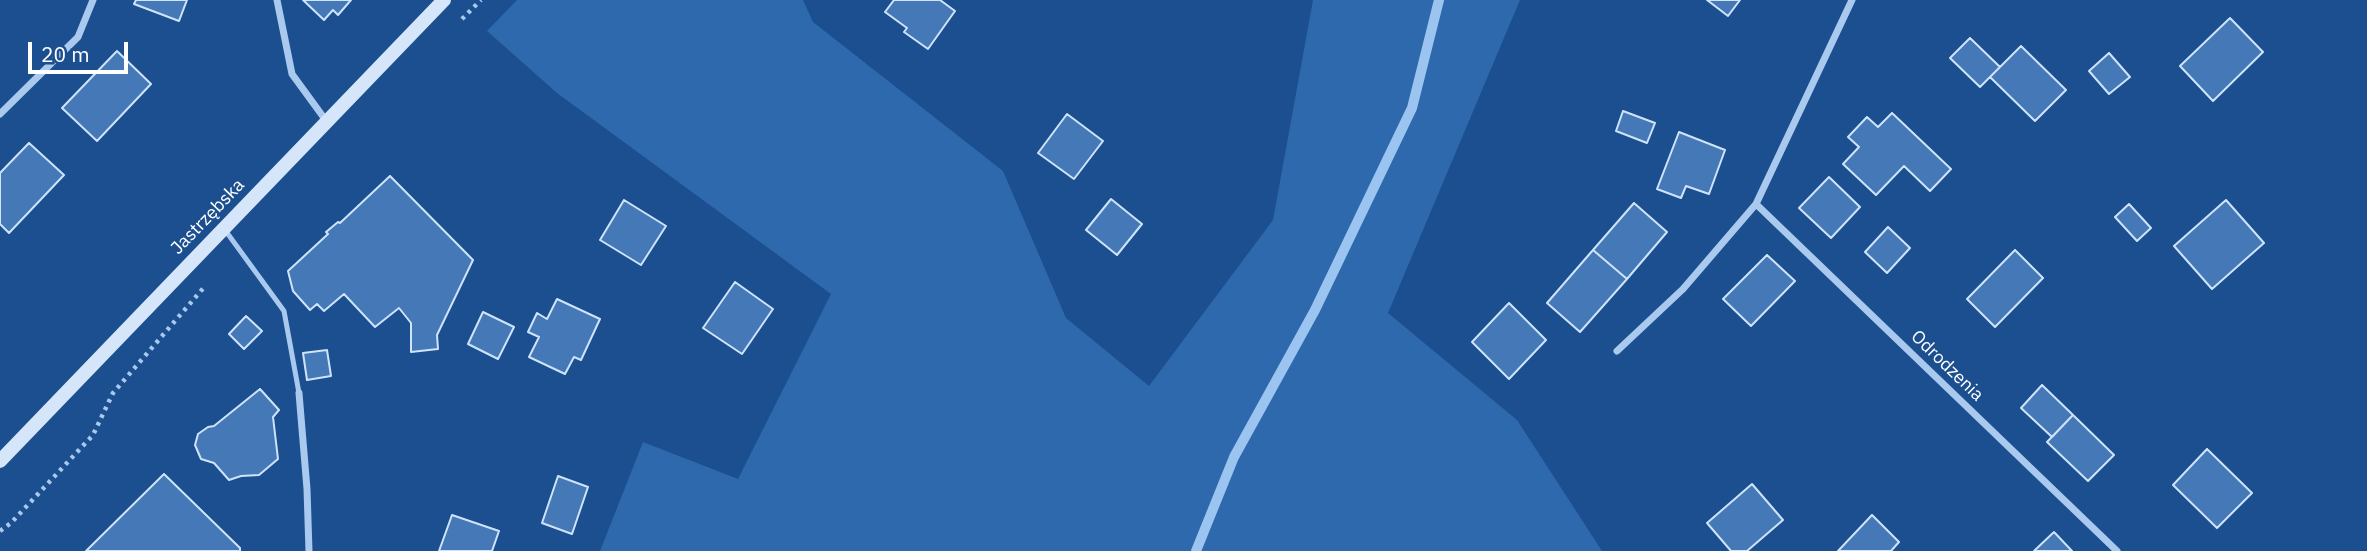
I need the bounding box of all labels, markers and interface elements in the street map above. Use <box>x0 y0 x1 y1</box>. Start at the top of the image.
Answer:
scale bar <box>32 28 131 72</box>
text: 20 m <box>41 40 90 68</box>
street label: Jastrzębska <box>167 175 249 259</box>
street label: Odrodzenia <box>1906 326 1988 406</box>

